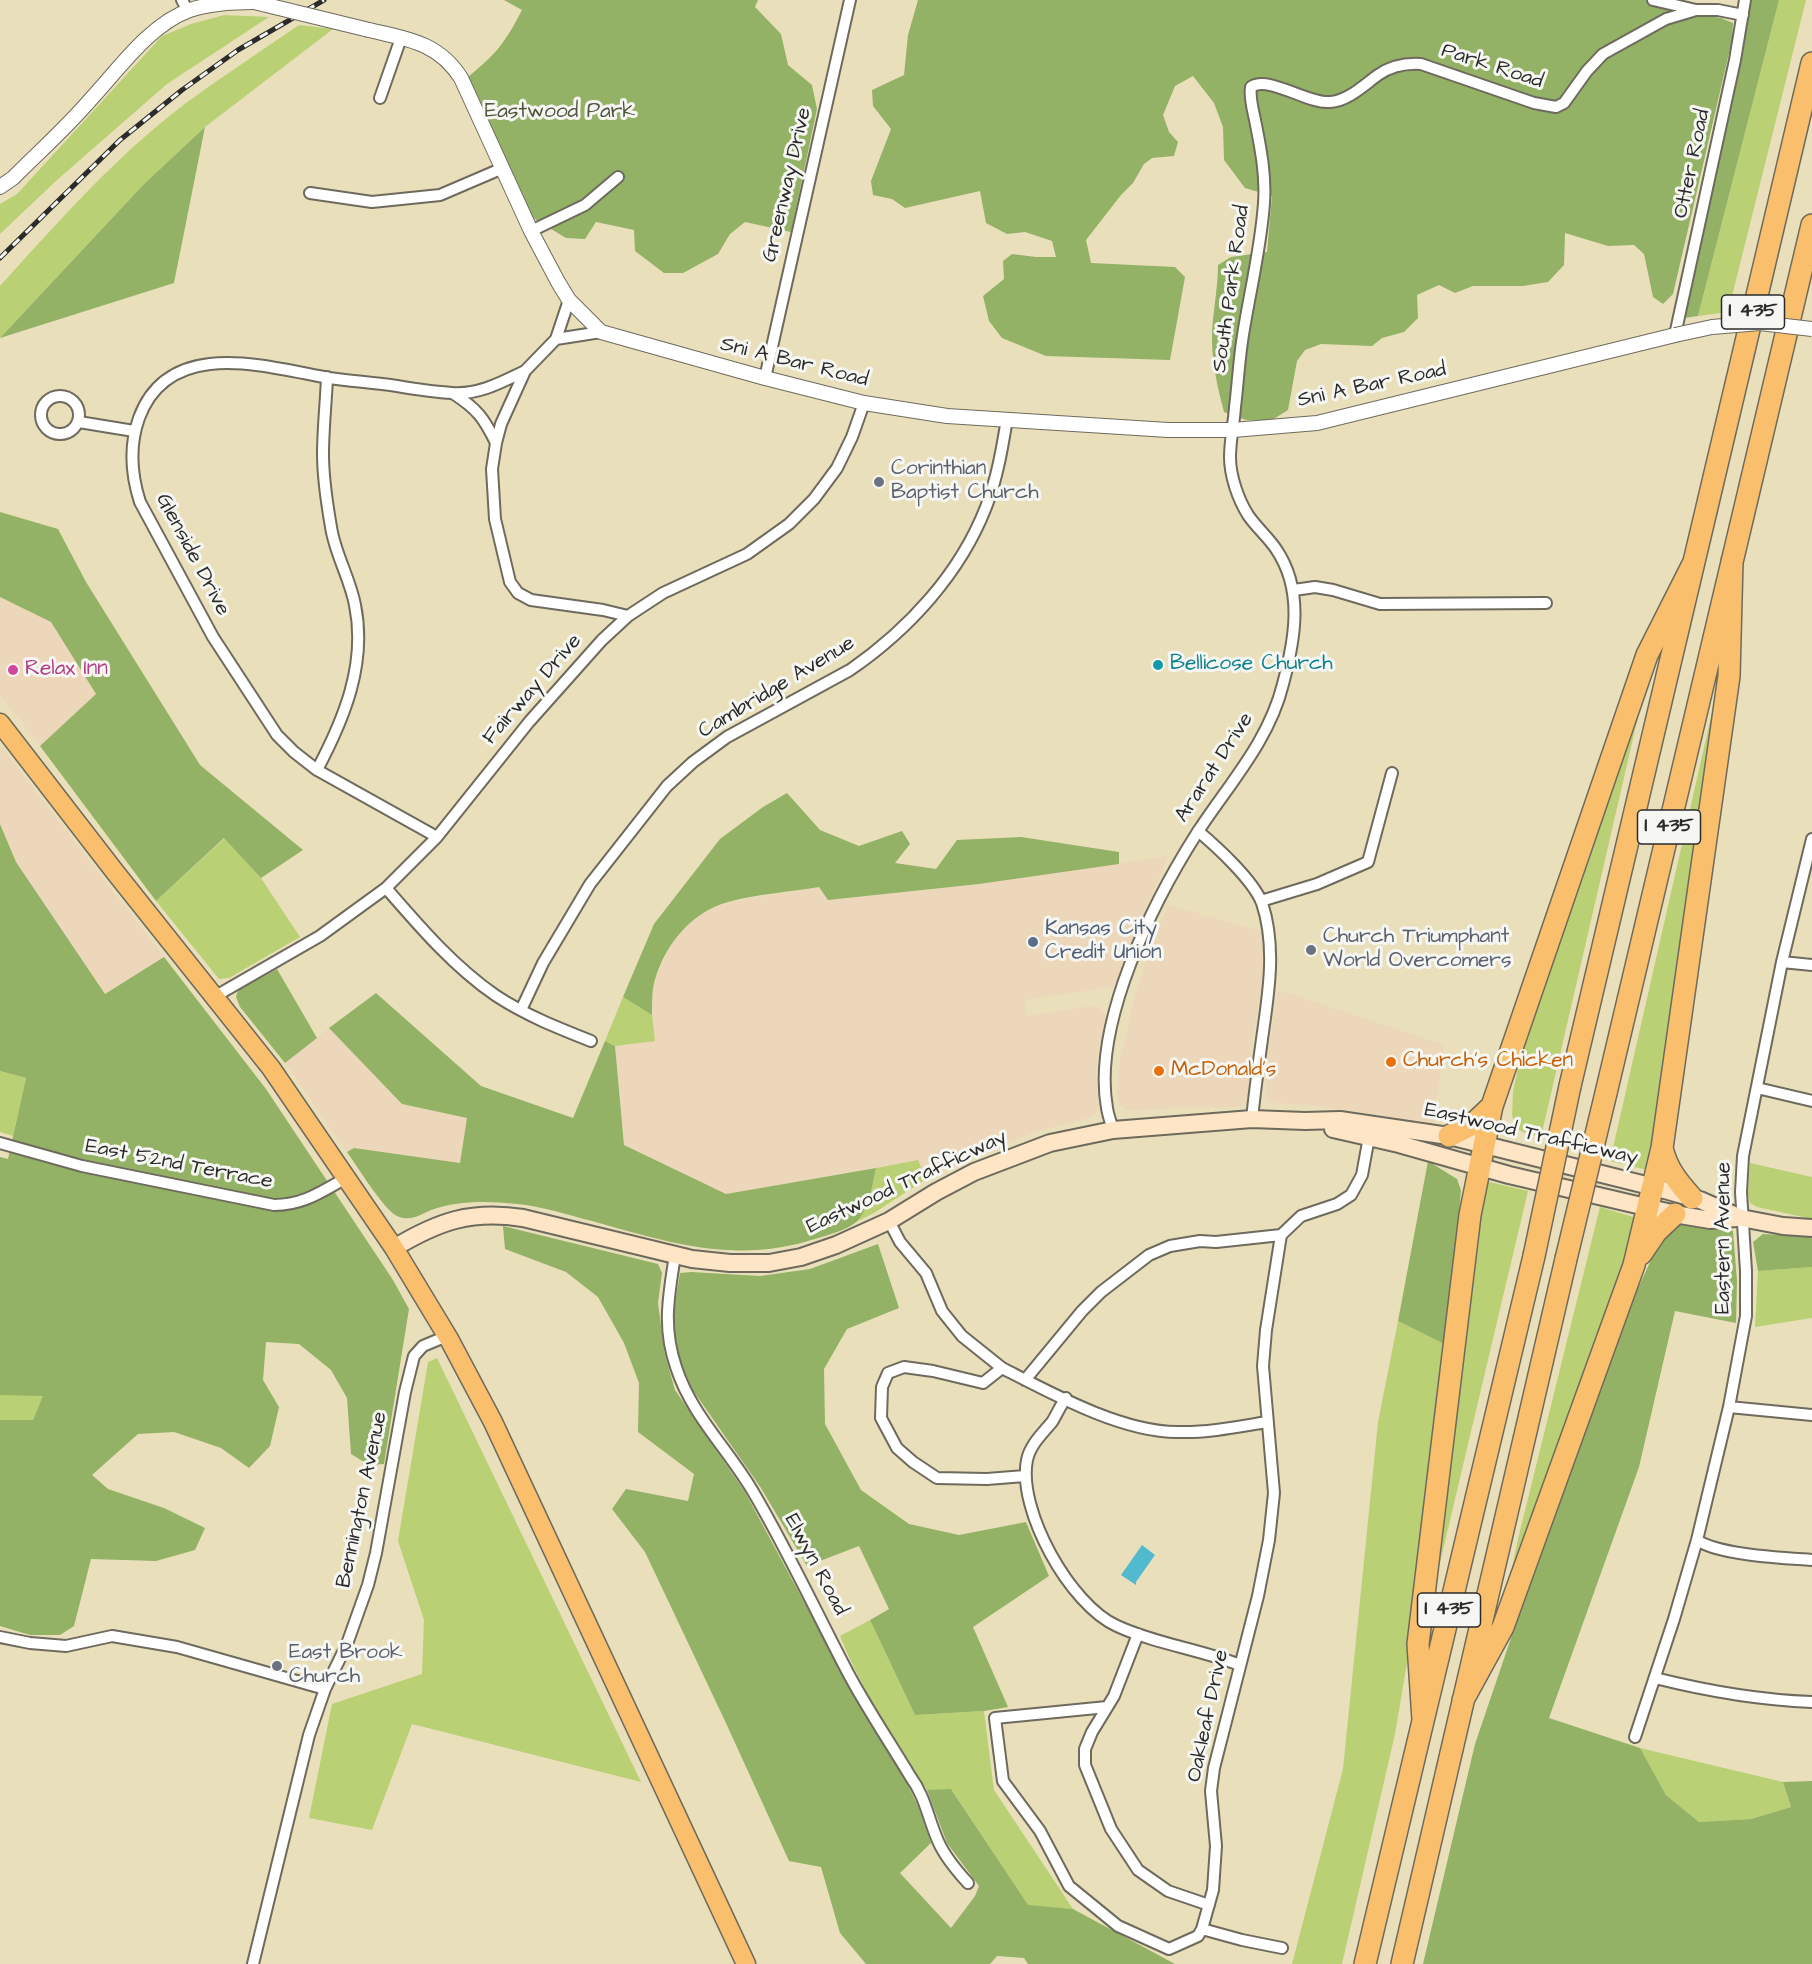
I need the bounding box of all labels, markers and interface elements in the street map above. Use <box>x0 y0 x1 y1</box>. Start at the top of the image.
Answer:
street label: Park Road <box>1438 39 1546 95</box>
park label: Eastwood Park <box>485 100 635 126</box>
street label: Greenway Drive <box>758 105 818 265</box>
street label: Otter Road <box>1669 107 1717 221</box>
street label: South Park Road <box>1208 204 1256 374</box>
road number: I 435 <box>1722 295 1784 329</box>
street label: Sni A Bar Road <box>718 332 870 394</box>
street label: Sni A Bar Road <box>1295 358 1449 414</box>
place label: Corinthian Baptist Church <box>891 457 1039 507</box>
marker: Corinthian Baptist Church <box>872 475 886 489</box>
street label: Glenside Drive <box>149 490 235 620</box>
street label: Fairway Drive <box>478 630 588 750</box>
street label: Cambridge Avenue <box>694 631 860 745</box>
place label: Bellicose Church <box>1170 652 1333 678</box>
place label: Relax Inn <box>25 657 108 683</box>
marker: Bellicose Church <box>1151 658 1165 672</box>
marker: Relax Inn <box>6 663 20 677</box>
street label: Ararat Drive <box>1170 708 1260 828</box>
road number: I 435 <box>1638 810 1700 844</box>
place label: Kansas City Credit Union <box>1045 917 1161 967</box>
place label: Church Triumphant World Overcomers <box>1323 925 1511 975</box>
marker: Kansas City Credit Union <box>1026 935 1040 949</box>
marker: Church Triumphant World Overcomers <box>1304 943 1318 957</box>
place label: Church's Chicken <box>1403 1049 1573 1075</box>
marker: Church's Chicken <box>1384 1055 1398 1069</box>
place label: McDonald's <box>1171 1058 1276 1084</box>
marker: McDonald's <box>1152 1064 1166 1078</box>
street label: Eastwood Trafficway <box>1422 1098 1640 1172</box>
street label: Eastwood Trafficway <box>803 1126 1011 1240</box>
street label: East 52nd Terrace <box>83 1134 275 1196</box>
street label: Eastern Avenue <box>1712 1162 1738 1314</box>
street label: Bennington Avenue <box>332 1410 394 1590</box>
street label: Elwyn Road <box>778 1510 852 1620</box>
road number: I 435 <box>1418 1593 1480 1627</box>
place label: East Brook Church <box>289 1641 403 1691</box>
street label: Oakleaf Drive <box>1183 1648 1235 1784</box>
marker: East Brook Church <box>270 1659 284 1673</box>

